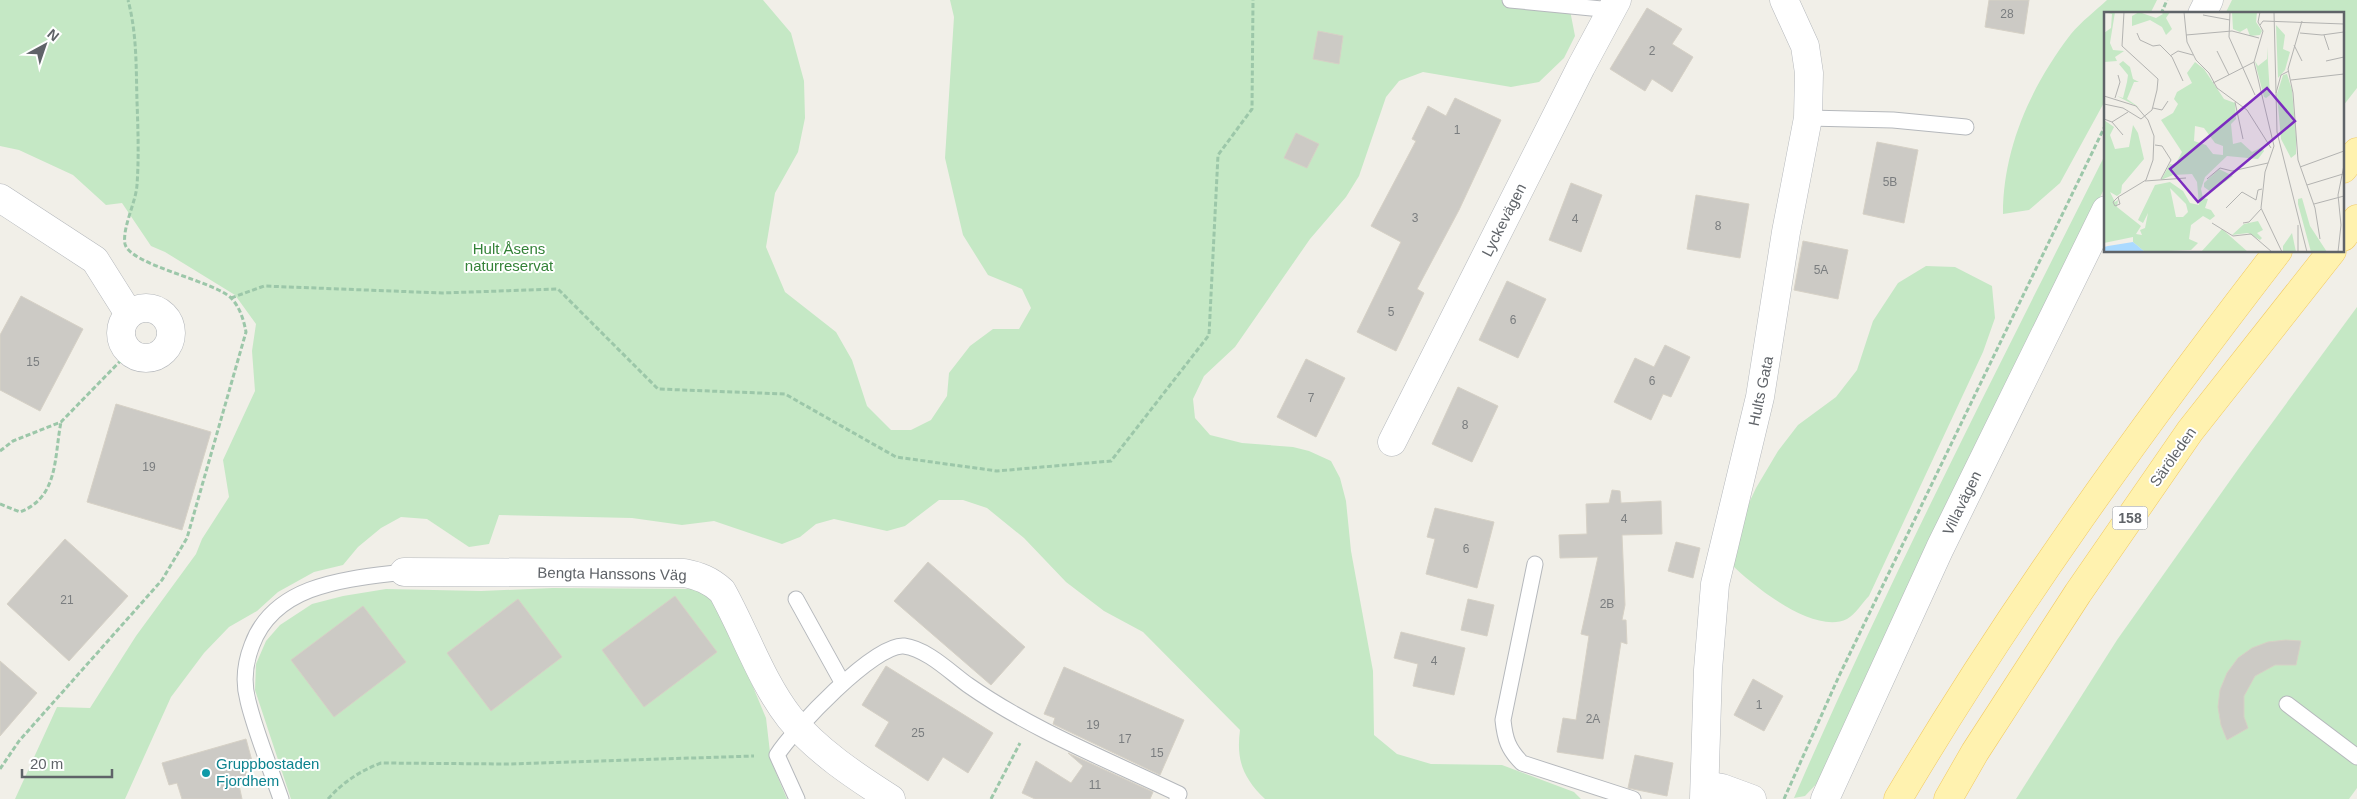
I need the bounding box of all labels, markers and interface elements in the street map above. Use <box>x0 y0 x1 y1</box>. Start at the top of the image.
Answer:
house number: 28 <box>2000 7 2014 21</box>
inset map <box>2104 12 2344 252</box>
north arrow <box>20 20 70 70</box>
text: N <box>44 26 62 44</box>
house number: 2 <box>1649 44 1656 58</box>
house number: 1 <box>1454 123 1461 137</box>
house number: 5B <box>1883 175 1897 189</box>
street label: Lyckevägen <box>1478 180 1529 259</box>
house number: 3 <box>1412 211 1419 225</box>
house number: 4 <box>1572 212 1579 226</box>
house number: 8 <box>1715 219 1722 233</box>
park label: Hult Åsens naturreservat <box>465 240 554 274</box>
house number: 5A <box>1814 263 1828 277</box>
house number: 5 <box>1388 305 1395 319</box>
house number: 6 <box>1510 313 1517 327</box>
street label: Hults Gata <box>1745 354 1776 427</box>
house number: 15 <box>26 355 40 369</box>
house number: 6 <box>1649 374 1656 388</box>
house number: 7 <box>1308 391 1315 405</box>
house number: 8 <box>1462 418 1469 432</box>
street label: Säröleden <box>2146 424 2199 490</box>
house number: 19 <box>142 460 156 474</box>
street label: Villavägen <box>1939 468 1984 537</box>
road number: 158 <box>2112 506 2148 530</box>
house number: 4 <box>1621 512 1628 526</box>
house number: 6 <box>1463 542 1470 556</box>
street label: Bengta Hanssons Väg <box>537 564 687 583</box>
house number: 21 <box>60 593 74 607</box>
house number: 2B <box>1600 597 1614 611</box>
house number: 4 <box>1431 654 1438 668</box>
house number: 1 <box>1756 698 1763 712</box>
house number: 2A <box>1586 712 1600 726</box>
house number: 19 <box>1086 718 1100 732</box>
house number: 25 <box>911 726 925 740</box>
house number: 17 <box>1118 732 1132 746</box>
scale bar <box>22 746 112 778</box>
house number: 15 <box>1150 746 1164 760</box>
text: 20 m <box>30 755 63 772</box>
place label: Gruppbostaden Fjordhem <box>216 755 319 789</box>
marker: Gruppbostaden Fjordhem <box>200 767 212 779</box>
house number: 11 <box>1089 778 1102 792</box>

